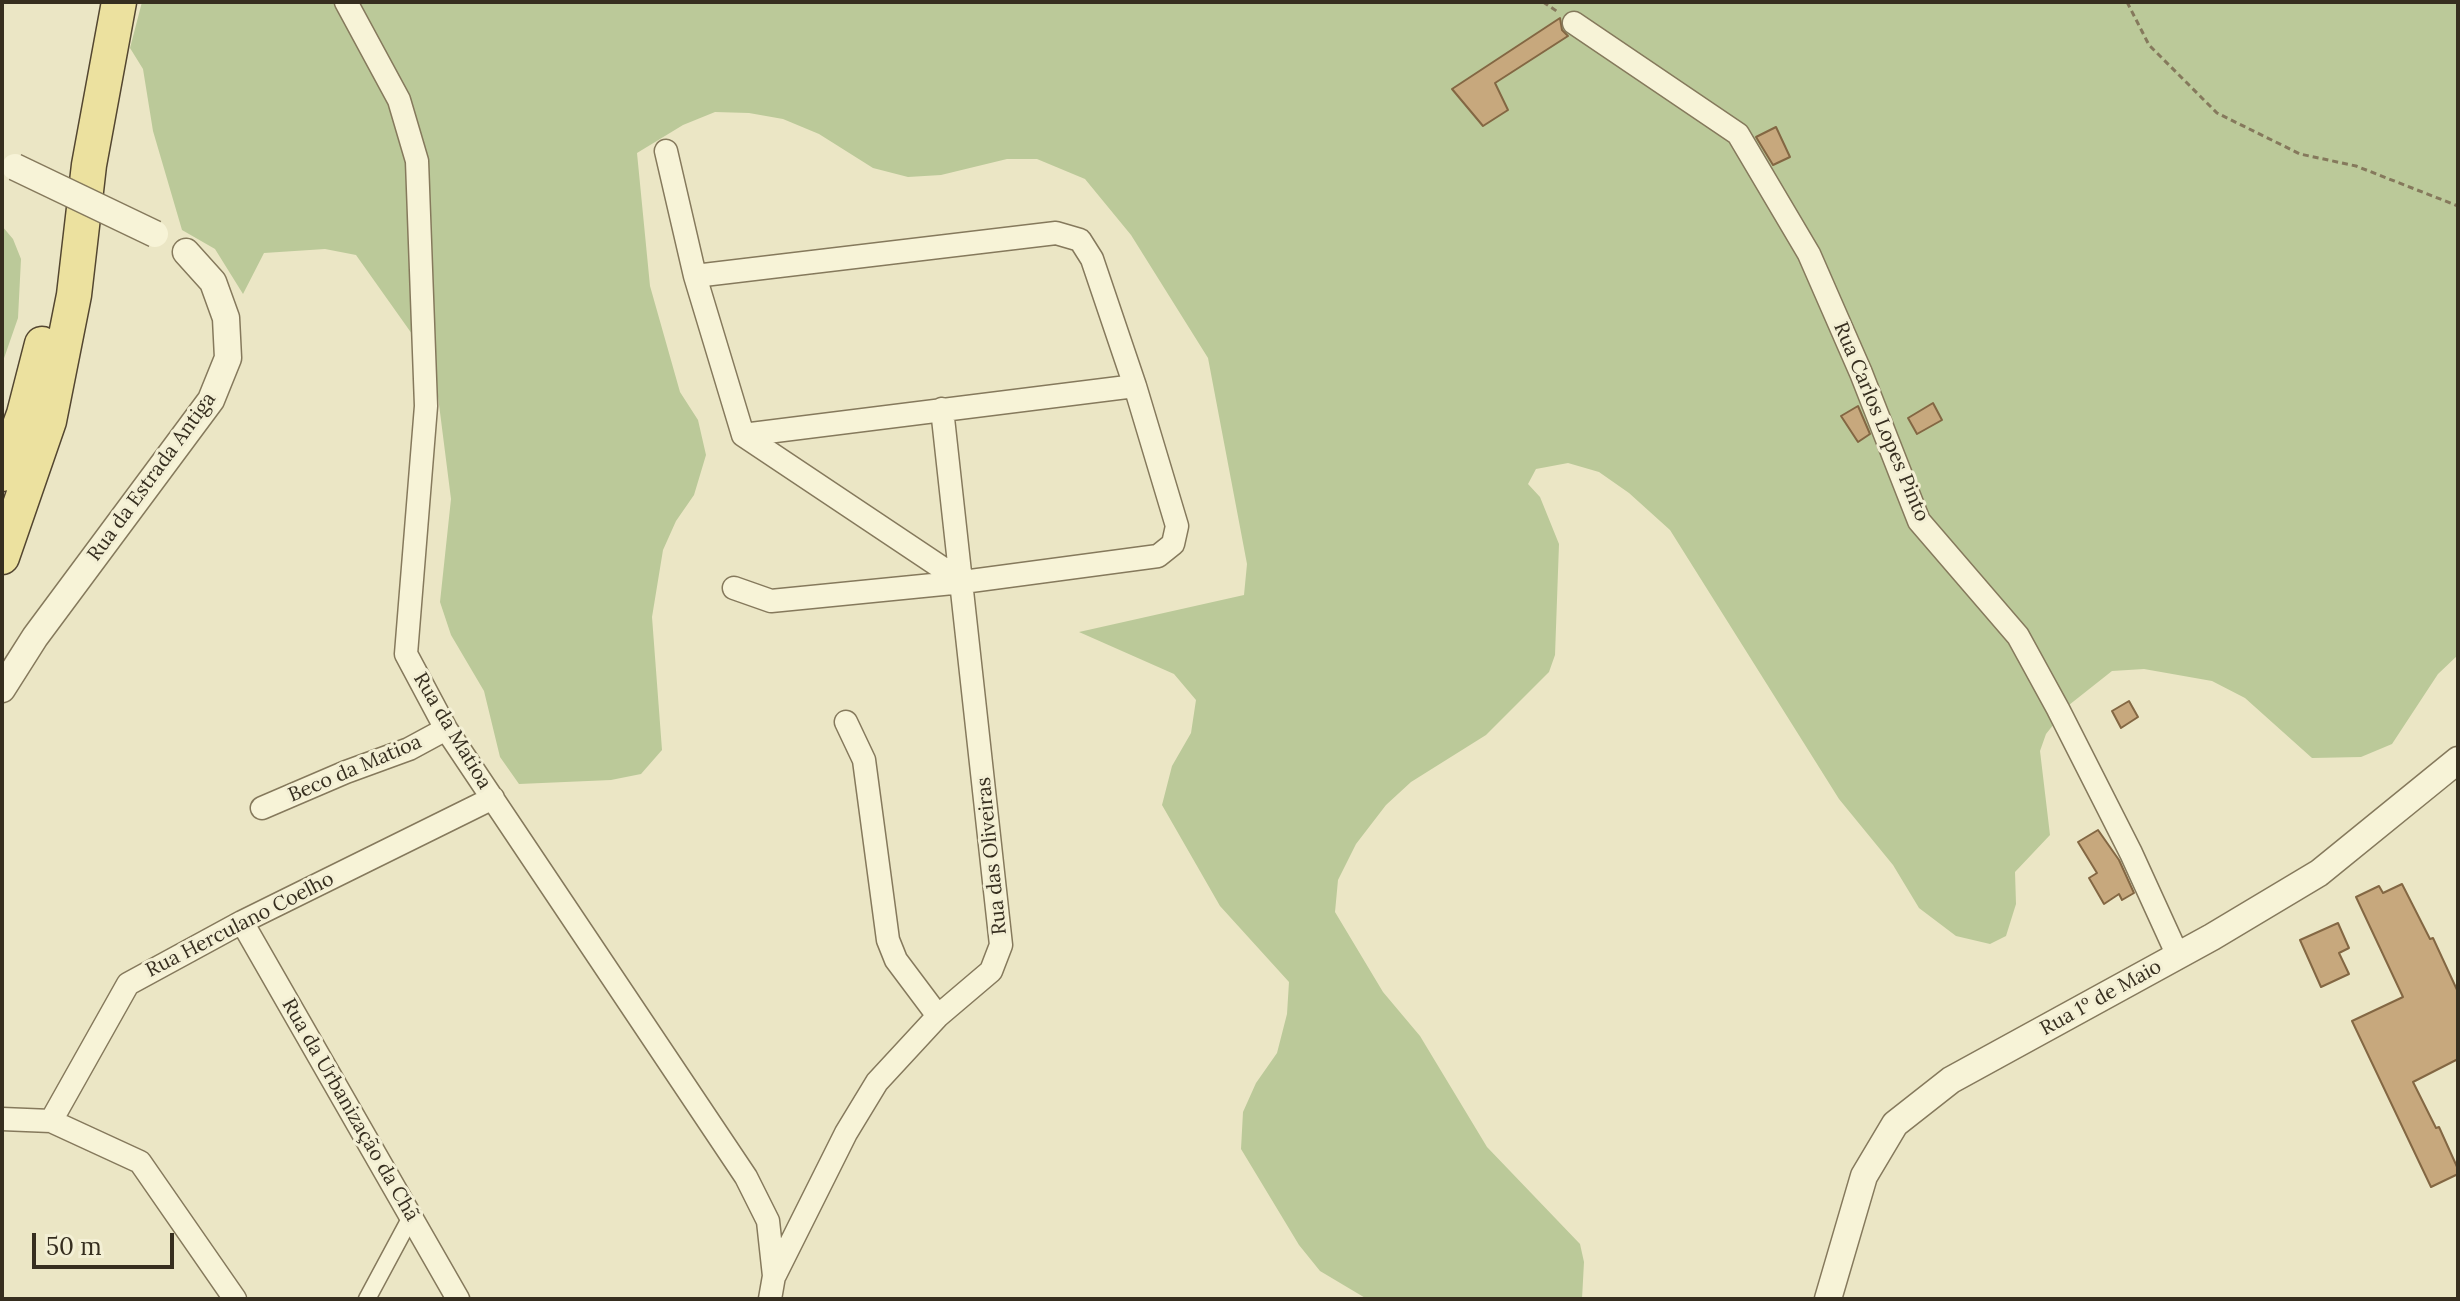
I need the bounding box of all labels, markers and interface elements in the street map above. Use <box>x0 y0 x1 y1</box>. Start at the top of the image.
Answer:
street label: Rua Carlos Lopes Pinto <box>1828 319 1934 525</box>
street label: Rua da Estrada Antiga <box>83 388 221 566</box>
street label: Rua da Matioa <box>408 668 496 794</box>
street label: Beco da Matioa <box>285 730 425 808</box>
street label: Rua das Oliveiras <box>972 776 1012 936</box>
street label: Rua Herculano Coelho <box>142 867 338 983</box>
street label: Rua 1º de Maio <box>2036 955 2166 1041</box>
street label: Rua da Urbanização da Chã <box>276 994 424 1226</box>
scale bar <box>36 1217 178 1267</box>
text: 50 m <box>46 1231 102 1262</box>

